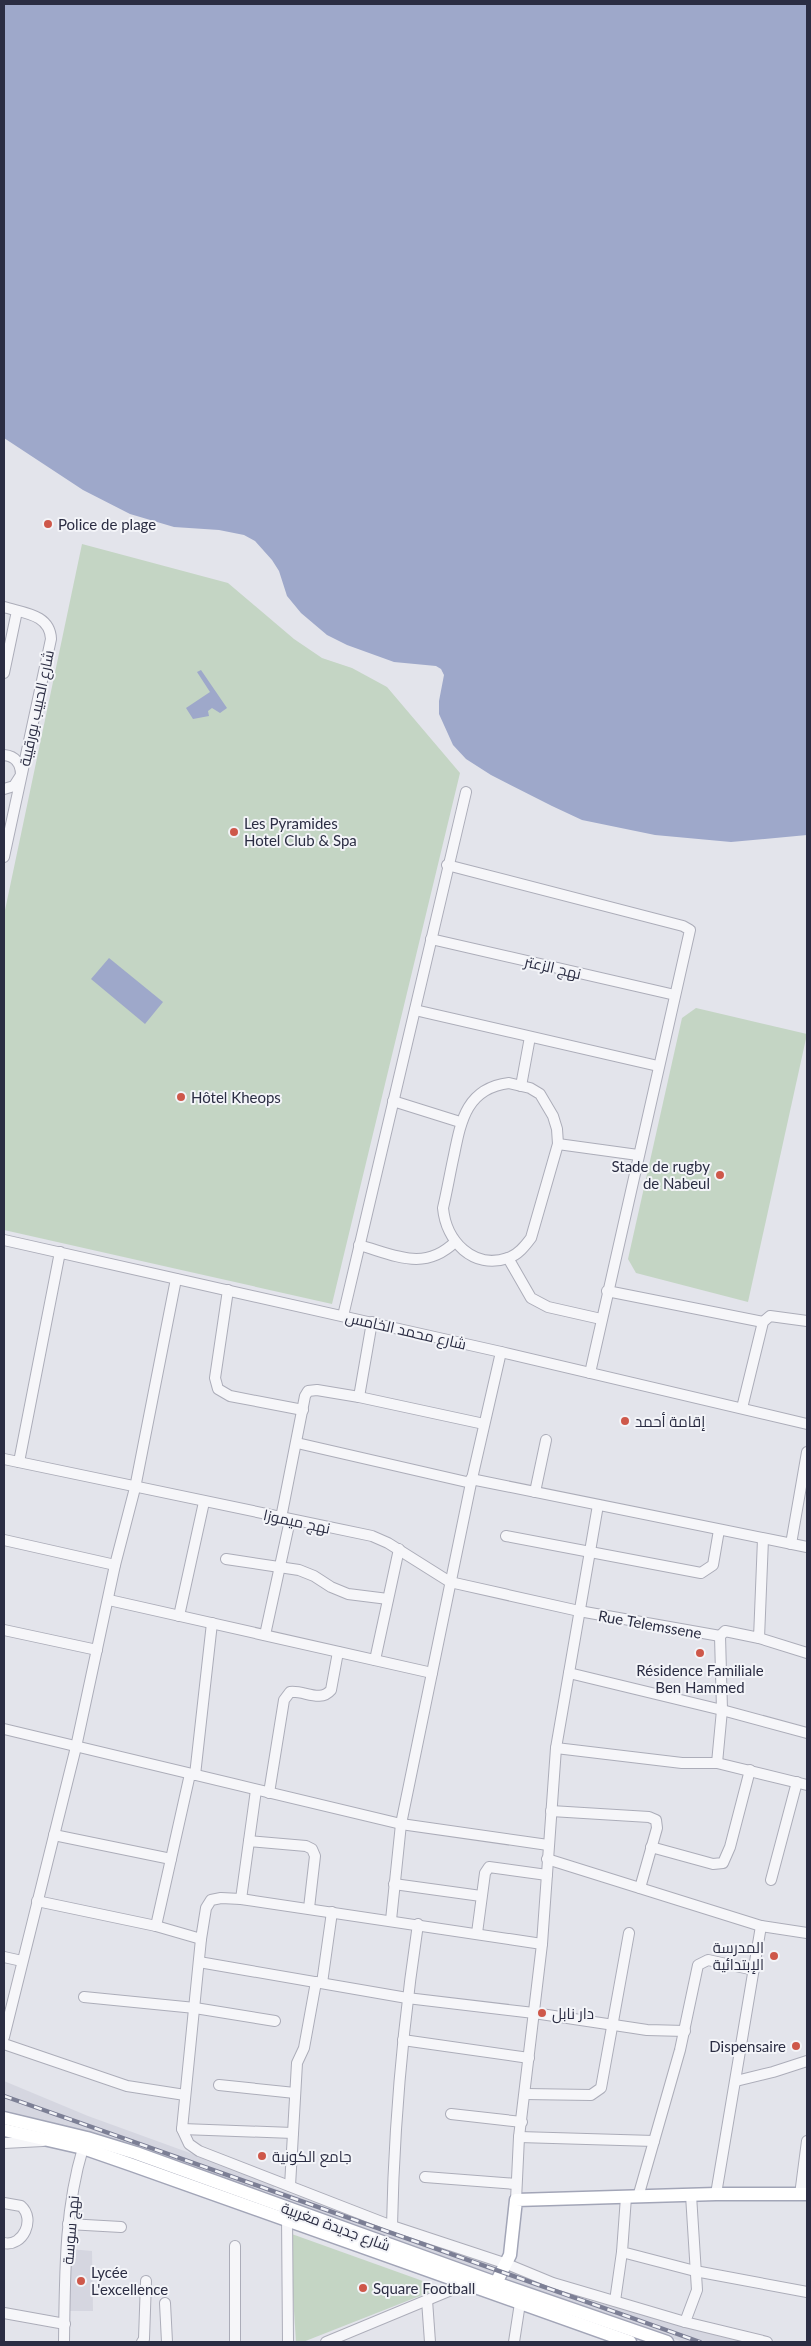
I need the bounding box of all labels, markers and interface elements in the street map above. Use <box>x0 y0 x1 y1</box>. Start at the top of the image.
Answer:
place label: Police de plage <box>58 515 156 533</box>
marker: Police de plage <box>42 518 54 530</box>
street label: شارع الحبيب بورقيبة <box>15 648 60 768</box>
place label: Les Pyramides Hotel Club & Spa <box>244 814 357 849</box>
marker: Les Pyramides Hotel Club & Spa <box>228 826 240 838</box>
street label: نهج الزعتر <box>521 952 583 985</box>
place label: Hôtel Kheops <box>191 1088 281 1106</box>
marker: Hôtel Kheops <box>175 1091 187 1103</box>
place label: Stade de rugby de Nabeul <box>611 1157 710 1192</box>
marker: Stade de rugby de Nabeul <box>714 1169 726 1181</box>
street label: شارع محمد الخامس <box>343 1307 468 1356</box>
place label: إقامة أحمد <box>635 1412 705 1431</box>
marker: إقامة أحمد <box>619 1415 631 1427</box>
street label: نهج ميموزا <box>261 1505 332 1540</box>
street label: Rue Telemssene <box>597 1606 703 1642</box>
marker: Résidence Familiale Ben Hammed <box>694 1647 706 1659</box>
place label: Résidence Familiale Ben Hammed <box>636 1661 764 1696</box>
place label: المدرسة الإبتدائية <box>713 1938 764 1974</box>
marker: المدرسة الإبتدائية <box>768 1950 780 1962</box>
place label: دار نابل <box>552 2004 594 2024</box>
marker: دار نابل <box>536 2007 548 2019</box>
place label: Dispensaire <box>709 2037 786 2055</box>
marker: Dispensaire <box>790 2040 802 2052</box>
place label: جامع الكونية <box>272 2147 351 2168</box>
marker: جامع الكونية <box>256 2150 268 2162</box>
street label: نهج سوسة <box>58 2195 85 2266</box>
street label: شارع جديدة مغربية <box>278 2198 393 2257</box>
place label: Lycée L'excellence <box>91 2263 168 2298</box>
marker: Lycée L'excellence <box>75 2275 87 2287</box>
place label: Square Football <box>373 2279 475 2297</box>
marker: Square Football <box>357 2282 369 2294</box>

